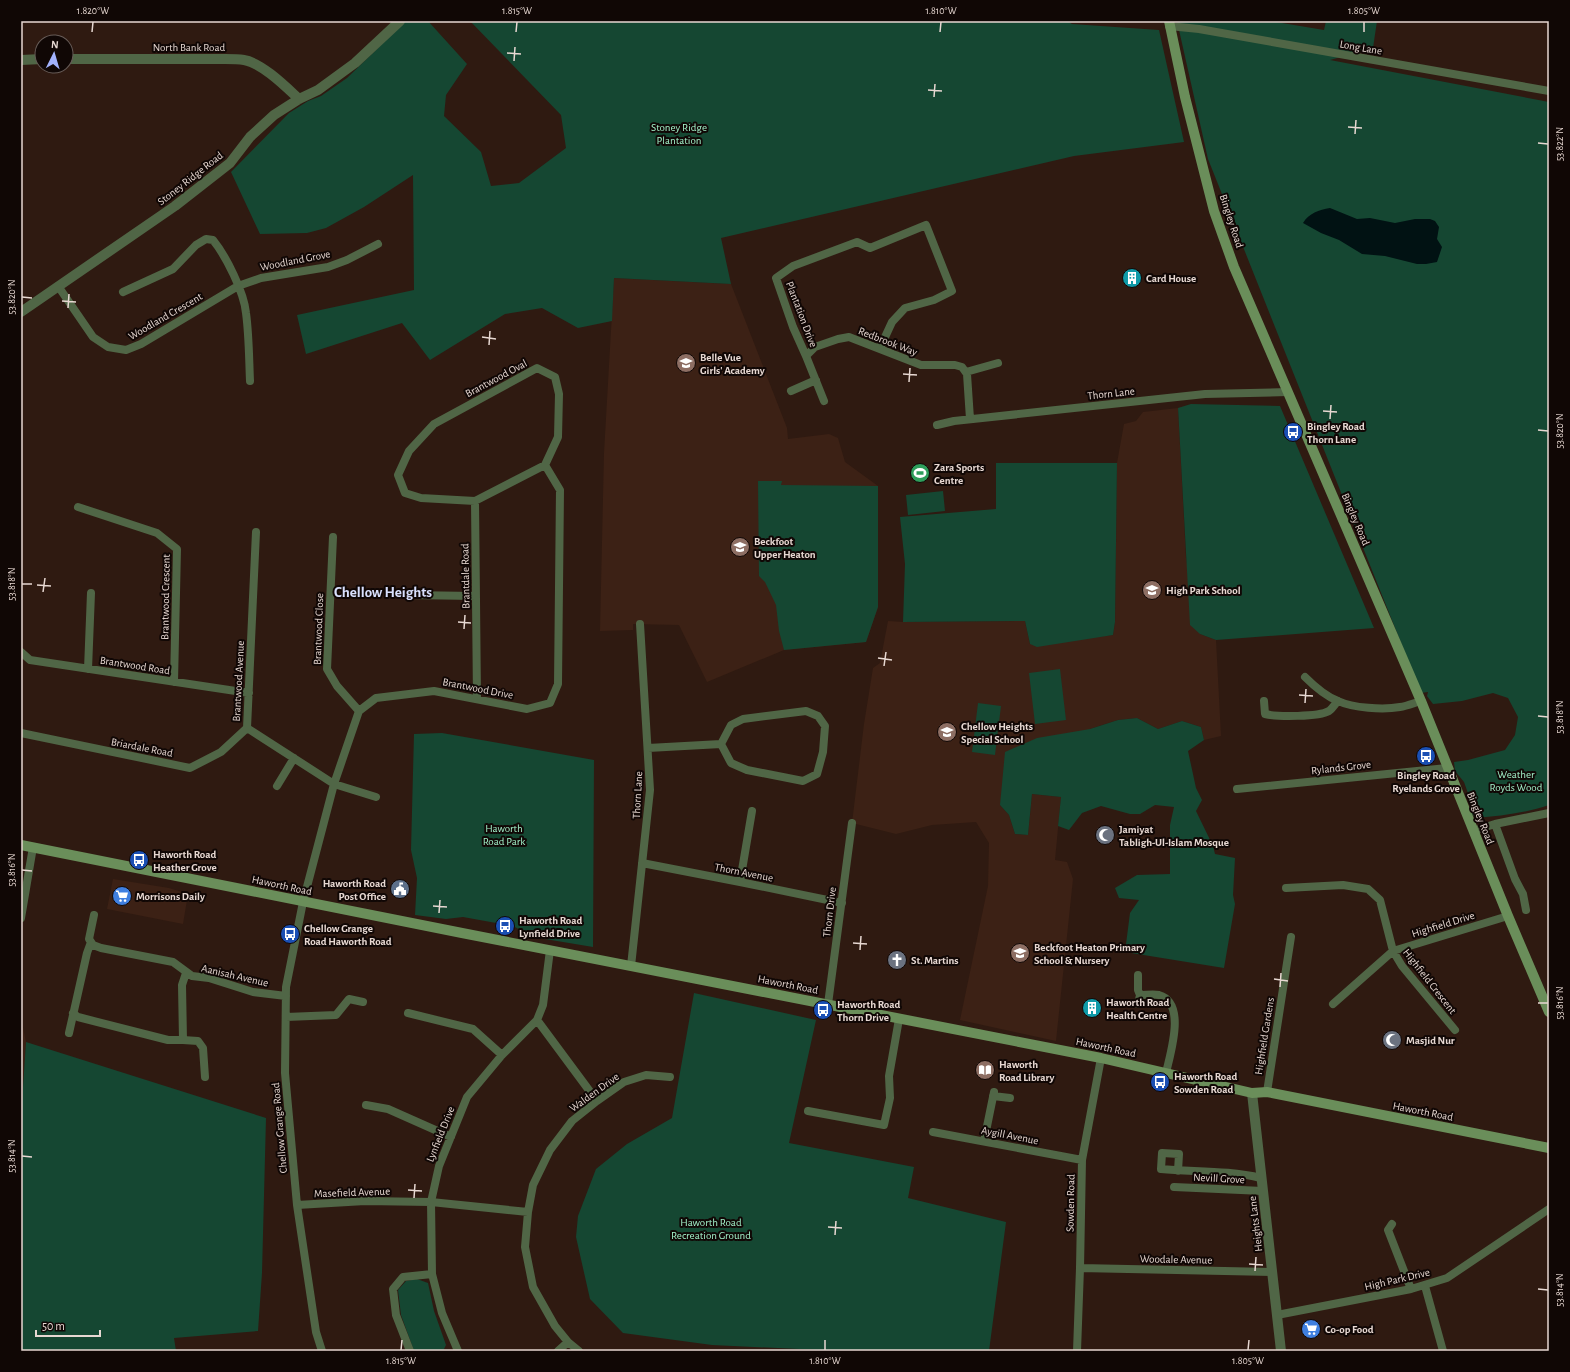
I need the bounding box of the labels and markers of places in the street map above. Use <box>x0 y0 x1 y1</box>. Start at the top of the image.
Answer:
building icon: Card House <box>1121 267 1143 289</box>
place label: Card House <box>1146 273 1196 284</box>
school or university icon: Belle Vue Girls' Academy <box>675 352 697 374</box>
place label: Belle Vue Girls' Academy <box>700 352 765 376</box>
bus stop icon: Bingley Road Thorn Lane <box>1282 421 1304 443</box>
place label: Bingley Road Thorn Lane <box>1307 421 1365 445</box>
sports icon: Zara Sports Centre <box>909 462 931 484</box>
place label: Zara Sports Centre <box>934 462 984 486</box>
school or university icon: Beckfoot Upper Heaton <box>729 536 751 558</box>
place label: Beckfoot Upper Heaton <box>754 536 816 560</box>
school or university icon: High Park School <box>1141 579 1163 601</box>
place label: High Park School <box>1166 585 1241 596</box>
school or university icon: Chellow Heights Special School <box>936 721 958 743</box>
place label: Chellow Heights Special School <box>961 721 1033 745</box>
bus stop icon: Bingley Road Ryelands Grove <box>1415 745 1437 767</box>
place label: Bingley Road Ryelands Grove <box>1392 770 1460 794</box>
mosque icon: Jamiyat Tabligh-Ul-Islam Mosque <box>1094 824 1116 846</box>
place label: Jamiyat Tabligh-Ul-Islam Mosque <box>1119 824 1229 848</box>
bus stop icon: Haworth Road Heather Grove <box>128 849 150 871</box>
place label: Haworth Road Heather Grove <box>153 849 217 873</box>
place label: Haworth Road Post Office <box>323 878 386 902</box>
public building icon: Haworth Road Post Office <box>389 878 411 900</box>
supermarket icon: Morrisons Daily <box>111 885 133 907</box>
place label: Morrisons Daily <box>136 891 205 902</box>
bus stop icon: Haworth Road Lynfield Drive <box>494 915 516 937</box>
place label: Haworth Road Lynfield Drive <box>519 915 583 939</box>
bus stop icon: Chellow Grange Road Haworth Road <box>279 923 301 945</box>
place label: Chellow Grange Road Haworth Road <box>304 923 392 947</box>
school or university icon: Beckfoot Heaton Primary School & Nursery <box>1009 942 1031 964</box>
place label: Beckfoot Heaton Primary School & Nursery <box>1034 942 1145 966</box>
church icon: St. Martins <box>886 949 908 971</box>
place label: St. Martins <box>911 955 959 966</box>
building icon: Haworth Road Health Centre <box>1081 997 1103 1019</box>
place label: Haworth Road Health Centre <box>1106 997 1170 1021</box>
bus stop icon: Haworth Road Thorn Drive <box>812 999 834 1021</box>
place label: Haworth Road Thorn Drive <box>837 999 901 1023</box>
mosque icon: Masjid Nur <box>1381 1029 1403 1051</box>
place label: Masjid Nur <box>1406 1035 1455 1046</box>
library icon: Haworth Road Library <box>974 1059 996 1081</box>
place label: Haworth Road Library <box>999 1059 1054 1083</box>
bus stop icon: Haworth Road Sowden Road <box>1149 1071 1171 1093</box>
place label: Haworth Road Sowden Road <box>1174 1071 1238 1095</box>
supermarket icon: Co-op Food <box>1300 1318 1322 1340</box>
place label: Co-op Food <box>1325 1324 1374 1335</box>

